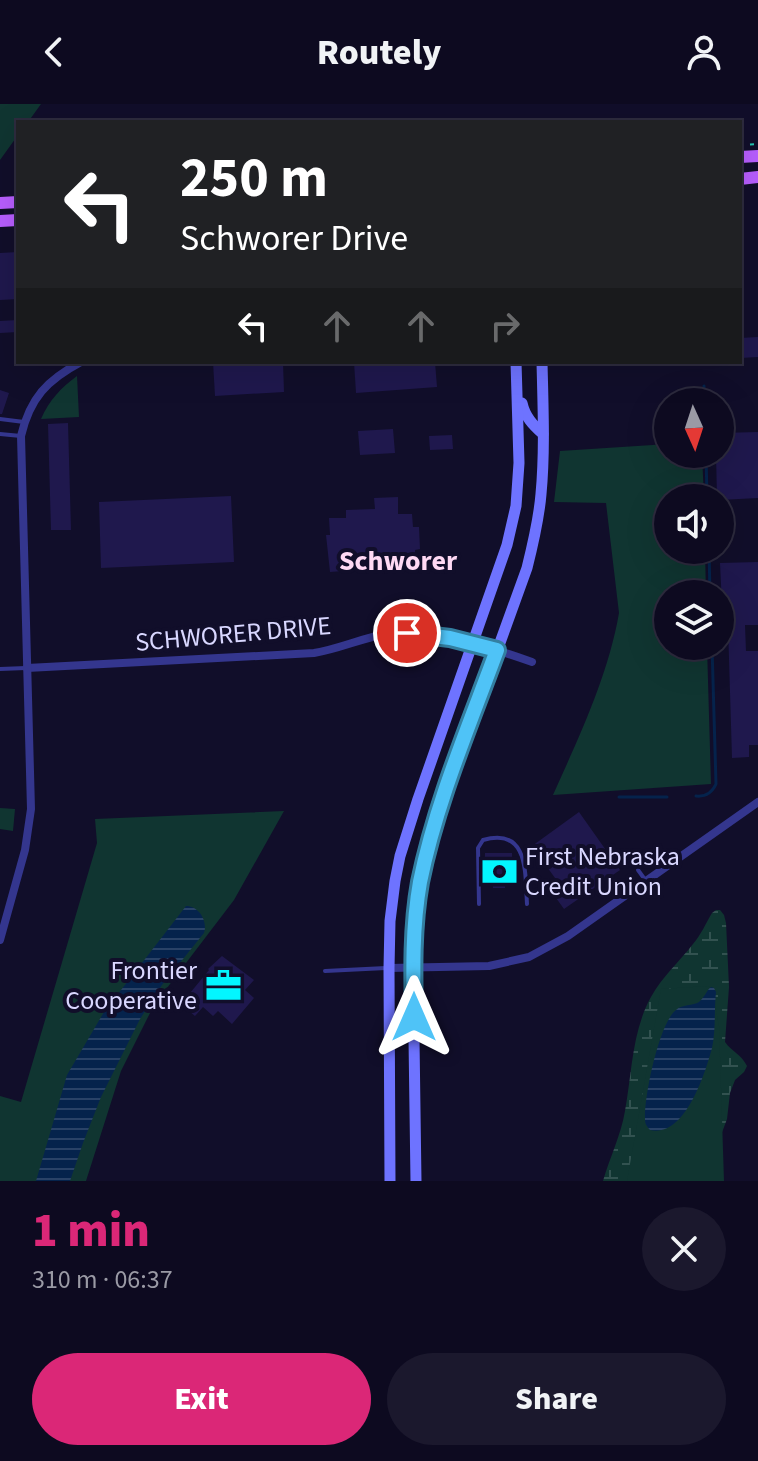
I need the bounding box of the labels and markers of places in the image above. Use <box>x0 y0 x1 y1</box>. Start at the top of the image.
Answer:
pin <box>373 599 441 667</box>
place label: First Nebraska Credit Union <box>525 838 680 905</box>
bank icon: First Nebraska Credit Union <box>480 852 518 890</box>
place label: Frontier Cooperative <box>65 952 198 1019</box>
office icon: Frontier Cooperative <box>204 966 242 1004</box>

